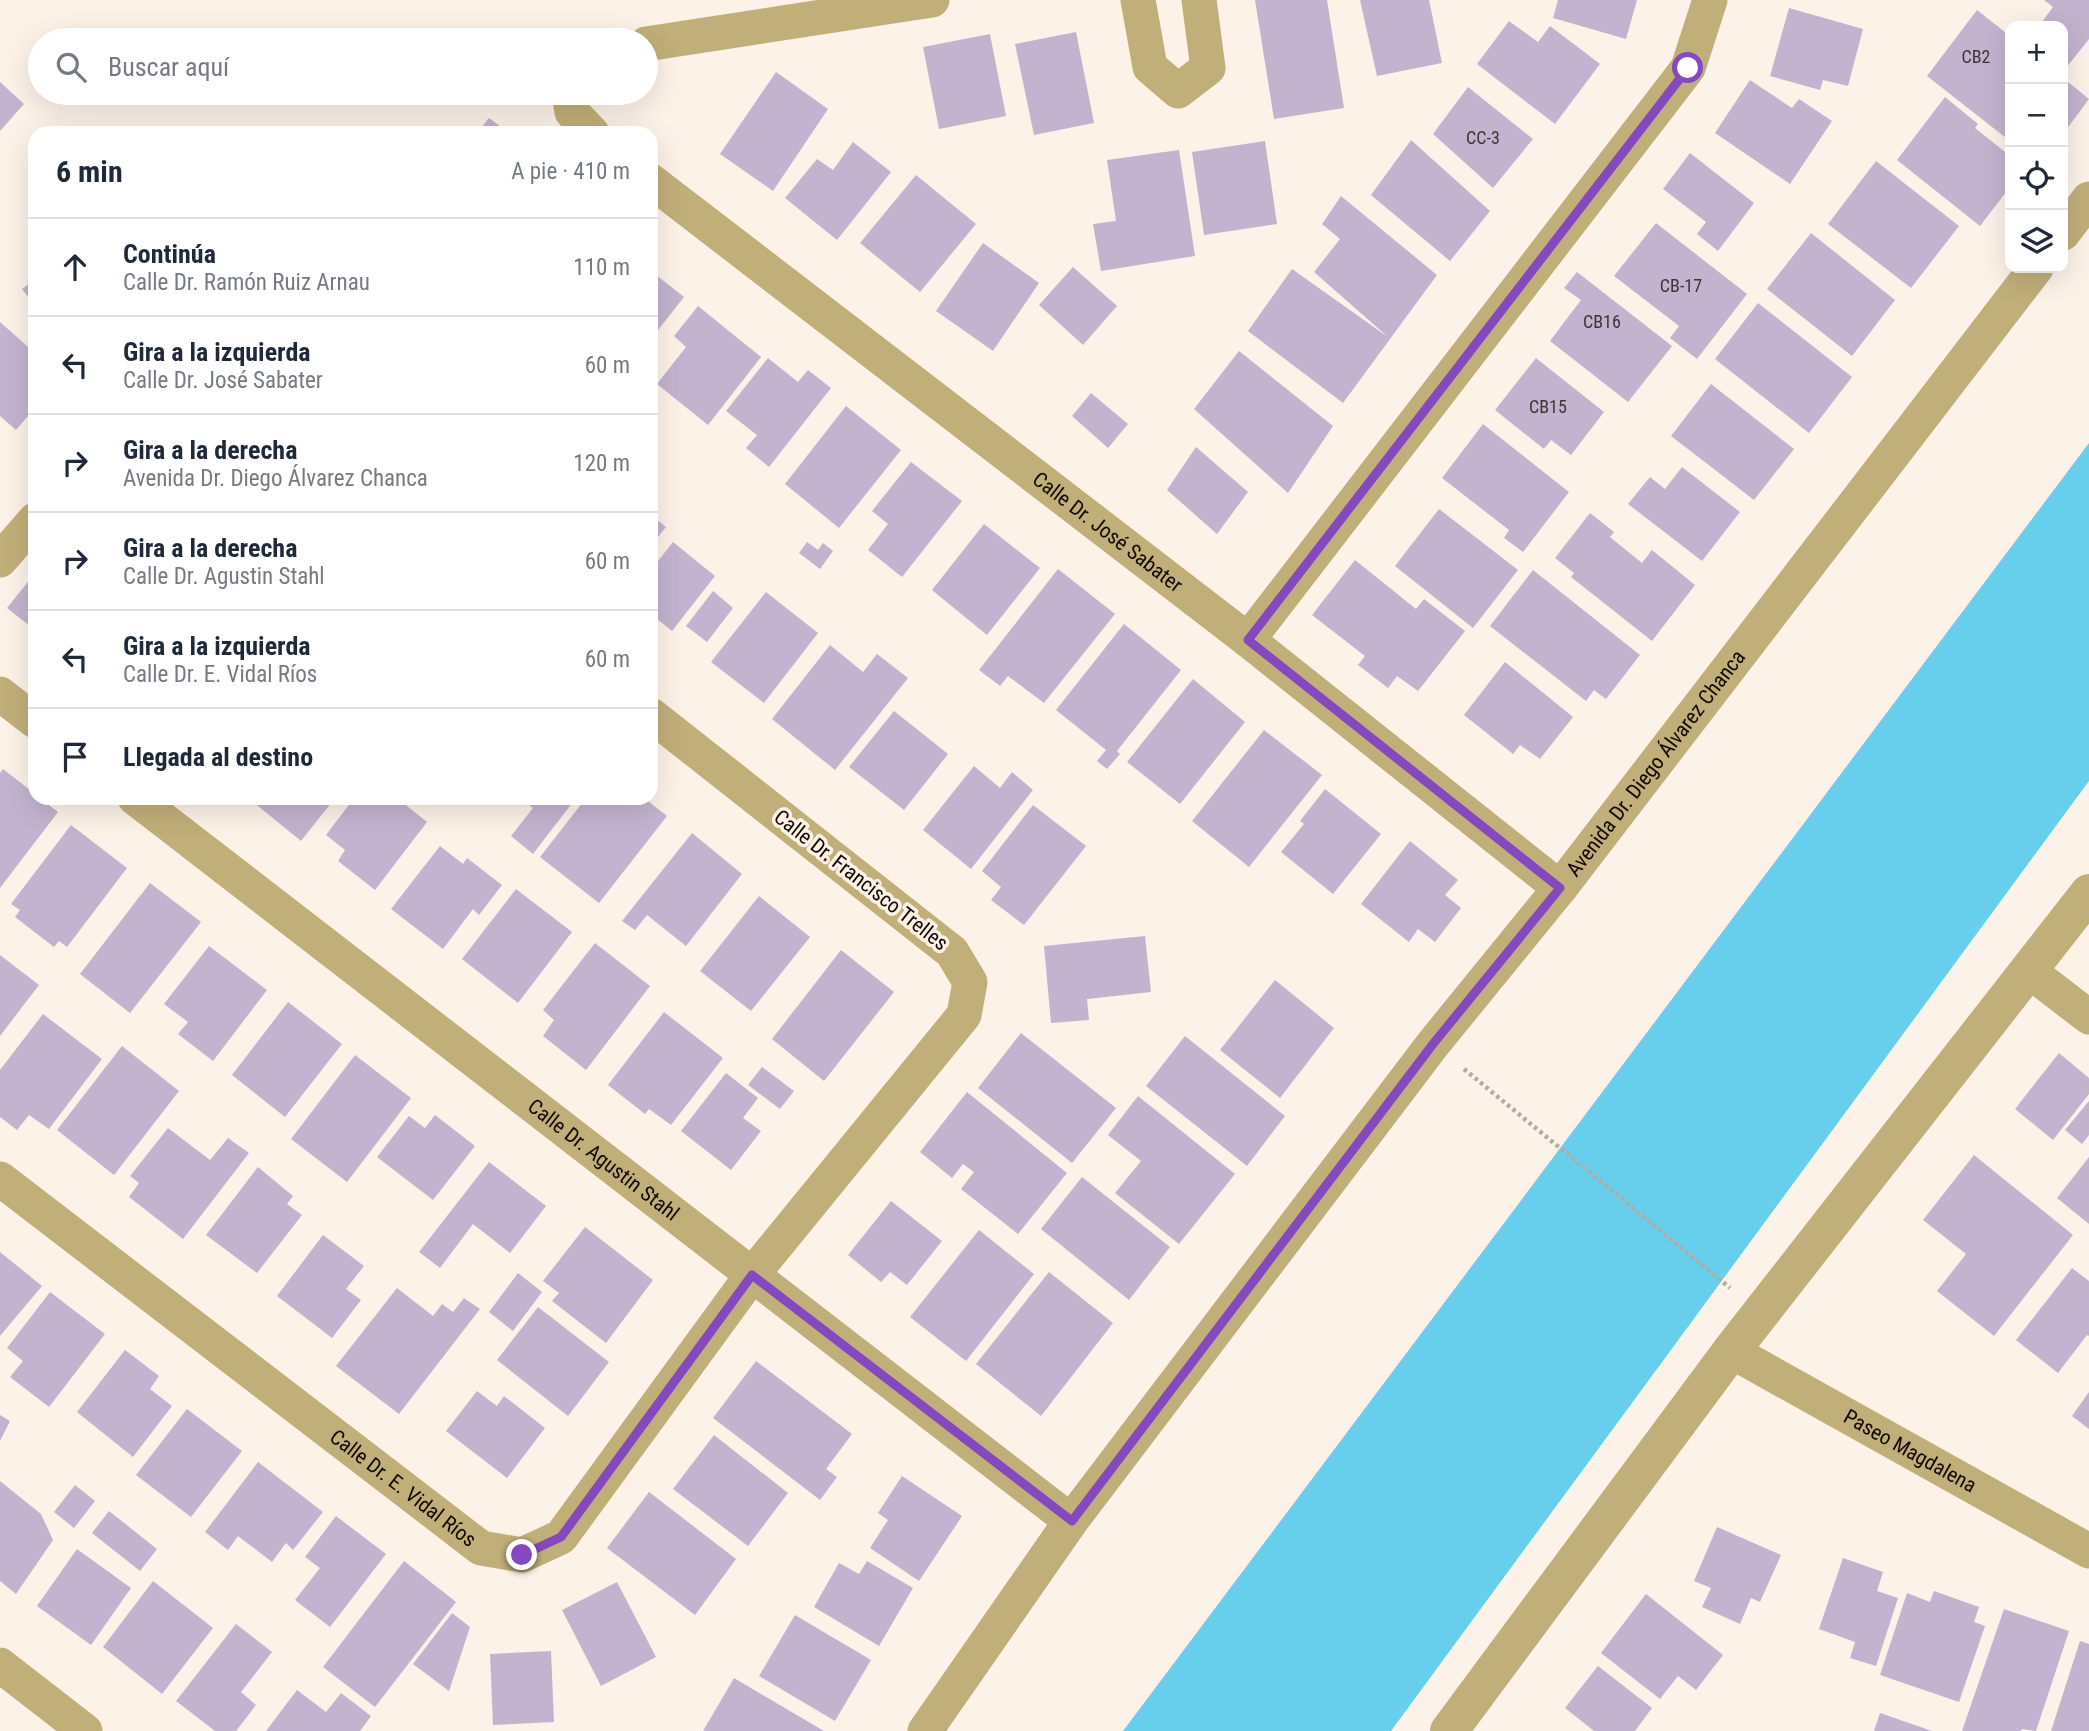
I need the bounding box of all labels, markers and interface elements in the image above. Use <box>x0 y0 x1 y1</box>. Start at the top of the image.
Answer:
map controls <box>2005 21 2068 273</box>
button: + <box>2005 21 2068 84</box>
search box <box>28 28 658 105</box>
house number: CB2 <box>1962 46 1991 67</box>
icon: search <box>52 48 90 86</box>
text: Buscar aquí <box>108 52 229 82</box>
route start <box>1672 52 1703 83</box>
button: − <box>2005 84 2068 147</box>
house number: CC-3 <box>1466 127 1500 148</box>
button: locate <box>2005 147 2068 210</box>
text: 6 min <box>56 154 123 189</box>
text: A pie · 410 m <box>511 158 630 185</box>
button: layers <box>2005 210 2068 273</box>
text: Continúa <box>123 239 216 269</box>
icon: ahead <box>56 248 94 286</box>
text: 110 m <box>573 254 630 281</box>
text: Calle Dr. Ramón Ruiz Arnau <box>123 269 370 296</box>
house number: CB-17 <box>1660 275 1702 296</box>
house number: CB16 <box>1583 311 1621 332</box>
text: Gira a la izquierda <box>123 337 311 367</box>
icon: left <box>56 346 94 384</box>
text: 60 m <box>585 352 630 379</box>
text: Calle Dr. José Sabater <box>123 367 323 394</box>
house number: CB15 <box>1529 396 1567 417</box>
text: Gira a la derecha <box>123 435 297 465</box>
icon: right <box>56 444 94 482</box>
text: 120 m <box>573 450 630 477</box>
text: Avenida Dr. Diego Álvarez Chanca <box>123 465 428 492</box>
street label: Calle Dr. José Sabater <box>1028 467 1187 597</box>
text: Gira a la derecha <box>123 533 297 563</box>
icon: right <box>56 542 94 580</box>
text: 60 m <box>585 548 630 575</box>
text: Calle Dr. Agustin Stahl <box>123 563 325 590</box>
text: Gira a la izquierda <box>123 631 311 661</box>
icon: left <box>56 640 94 678</box>
street label: Avenida Dr. Diego Álvarez Chanca <box>1561 645 1750 881</box>
text: 60 m <box>585 646 630 673</box>
text: Calle Dr. E. Vidal Ríos <box>123 661 317 688</box>
icon: arrive <box>56 738 94 776</box>
text: Llegada al destino <box>123 742 313 772</box>
street label: Calle Dr. Francisco Trelles <box>769 805 953 955</box>
street label: Calle Dr. Agustin Stahl <box>523 1094 684 1226</box>
street label: Paseo Magdalena <box>1839 1404 1980 1498</box>
street label: Calle Dr. E. Vidal Ríos <box>325 1425 481 1552</box>
route end <box>506 1539 537 1570</box>

